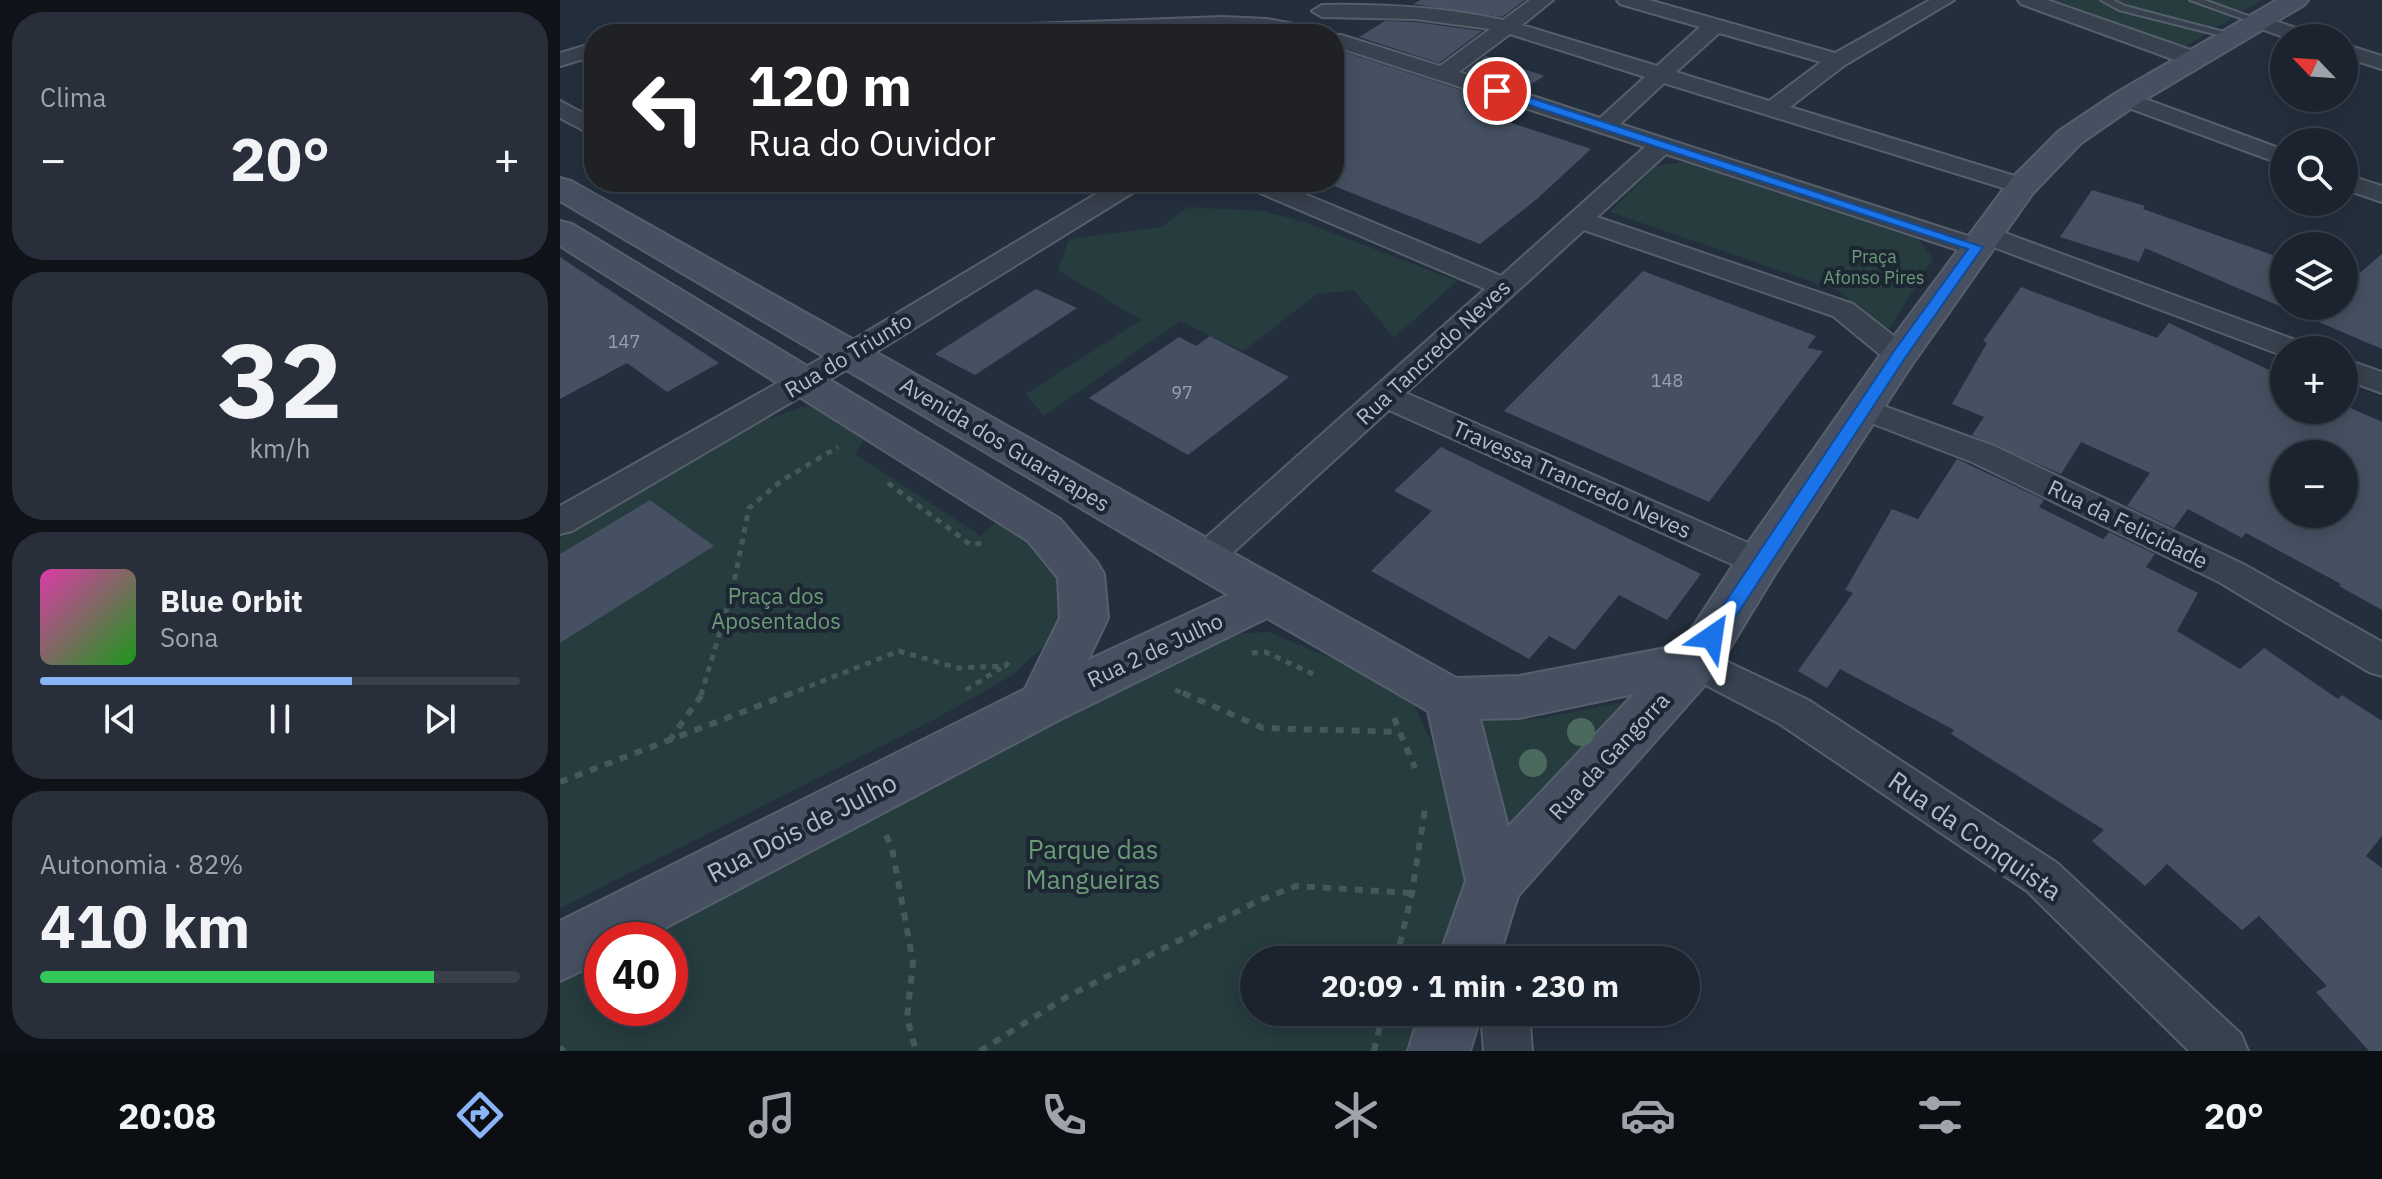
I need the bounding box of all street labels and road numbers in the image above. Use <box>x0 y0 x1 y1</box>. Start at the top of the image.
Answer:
street label: Rua Tancredo Neves <box>1349 272 1516 431</box>
street label: Rua do Triunfo <box>779 305 917 404</box>
street label: Avenida dos Guararapes <box>895 369 1115 518</box>
street label: Travessa Trancredo Neves <box>1448 413 1696 544</box>
street label: Rua da Felicidade <box>2043 472 2213 575</box>
street label: Rua 2 de Julho <box>1082 605 1227 694</box>
street label: Rua da Gangorra <box>1542 685 1675 826</box>
street label: Rua da Conquista <box>1882 763 2069 908</box>
street label: Rua Dois de Julho <box>701 765 902 890</box>

